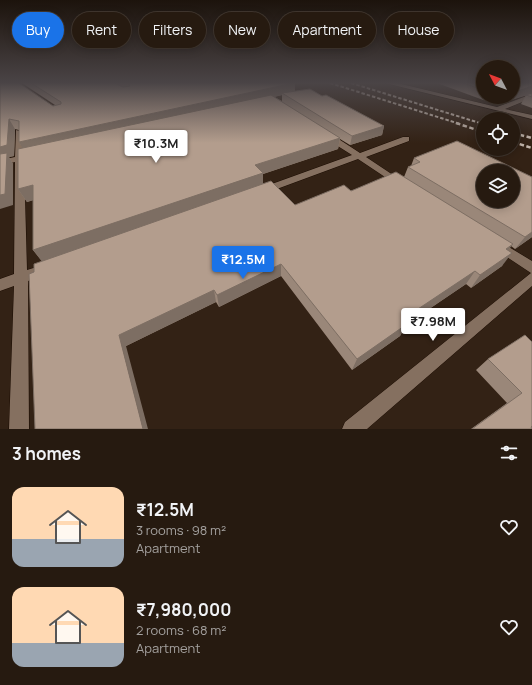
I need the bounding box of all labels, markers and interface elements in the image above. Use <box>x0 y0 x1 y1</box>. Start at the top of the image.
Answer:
chip: Buy <box>12 12 64 48</box>
chip: Rent <box>72 12 131 48</box>
chip: Filters <box>139 12 206 48</box>
chip: New <box>214 12 270 48</box>
chip: Apartment <box>278 12 376 48</box>
chip: House <box>384 12 454 48</box>
north arrow <box>476 60 520 104</box>
map controls <box>476 60 520 208</box>
button: locate <box>476 112 520 156</box>
pin: ₹10.3M <box>123 130 189 164</box>
text: ₹10.3M <box>134 134 178 152</box>
button: layers <box>476 164 520 208</box>
pin: ₹12.5M <box>210 246 276 280</box>
text: ₹12.5M <box>221 250 265 268</box>
pin: ₹7.98M <box>400 308 466 342</box>
text: ₹7.98M <box>410 312 456 330</box>
text: 3 homes <box>12 442 81 465</box>
icon: filters <box>498 442 520 464</box>
text: ₹12.5M <box>136 498 194 521</box>
icon: home <box>44 503 92 551</box>
icon: heart <box>498 516 520 538</box>
text: 3 rooms · 98 m² <box>136 521 226 539</box>
text: Apartment <box>136 539 200 557</box>
text: ₹7,980,000 <box>136 598 231 621</box>
icon: home <box>44 603 92 651</box>
icon: heart <box>498 616 520 638</box>
text: 2 rooms · 68 m² <box>136 621 226 639</box>
text: Apartment <box>136 639 200 657</box>

